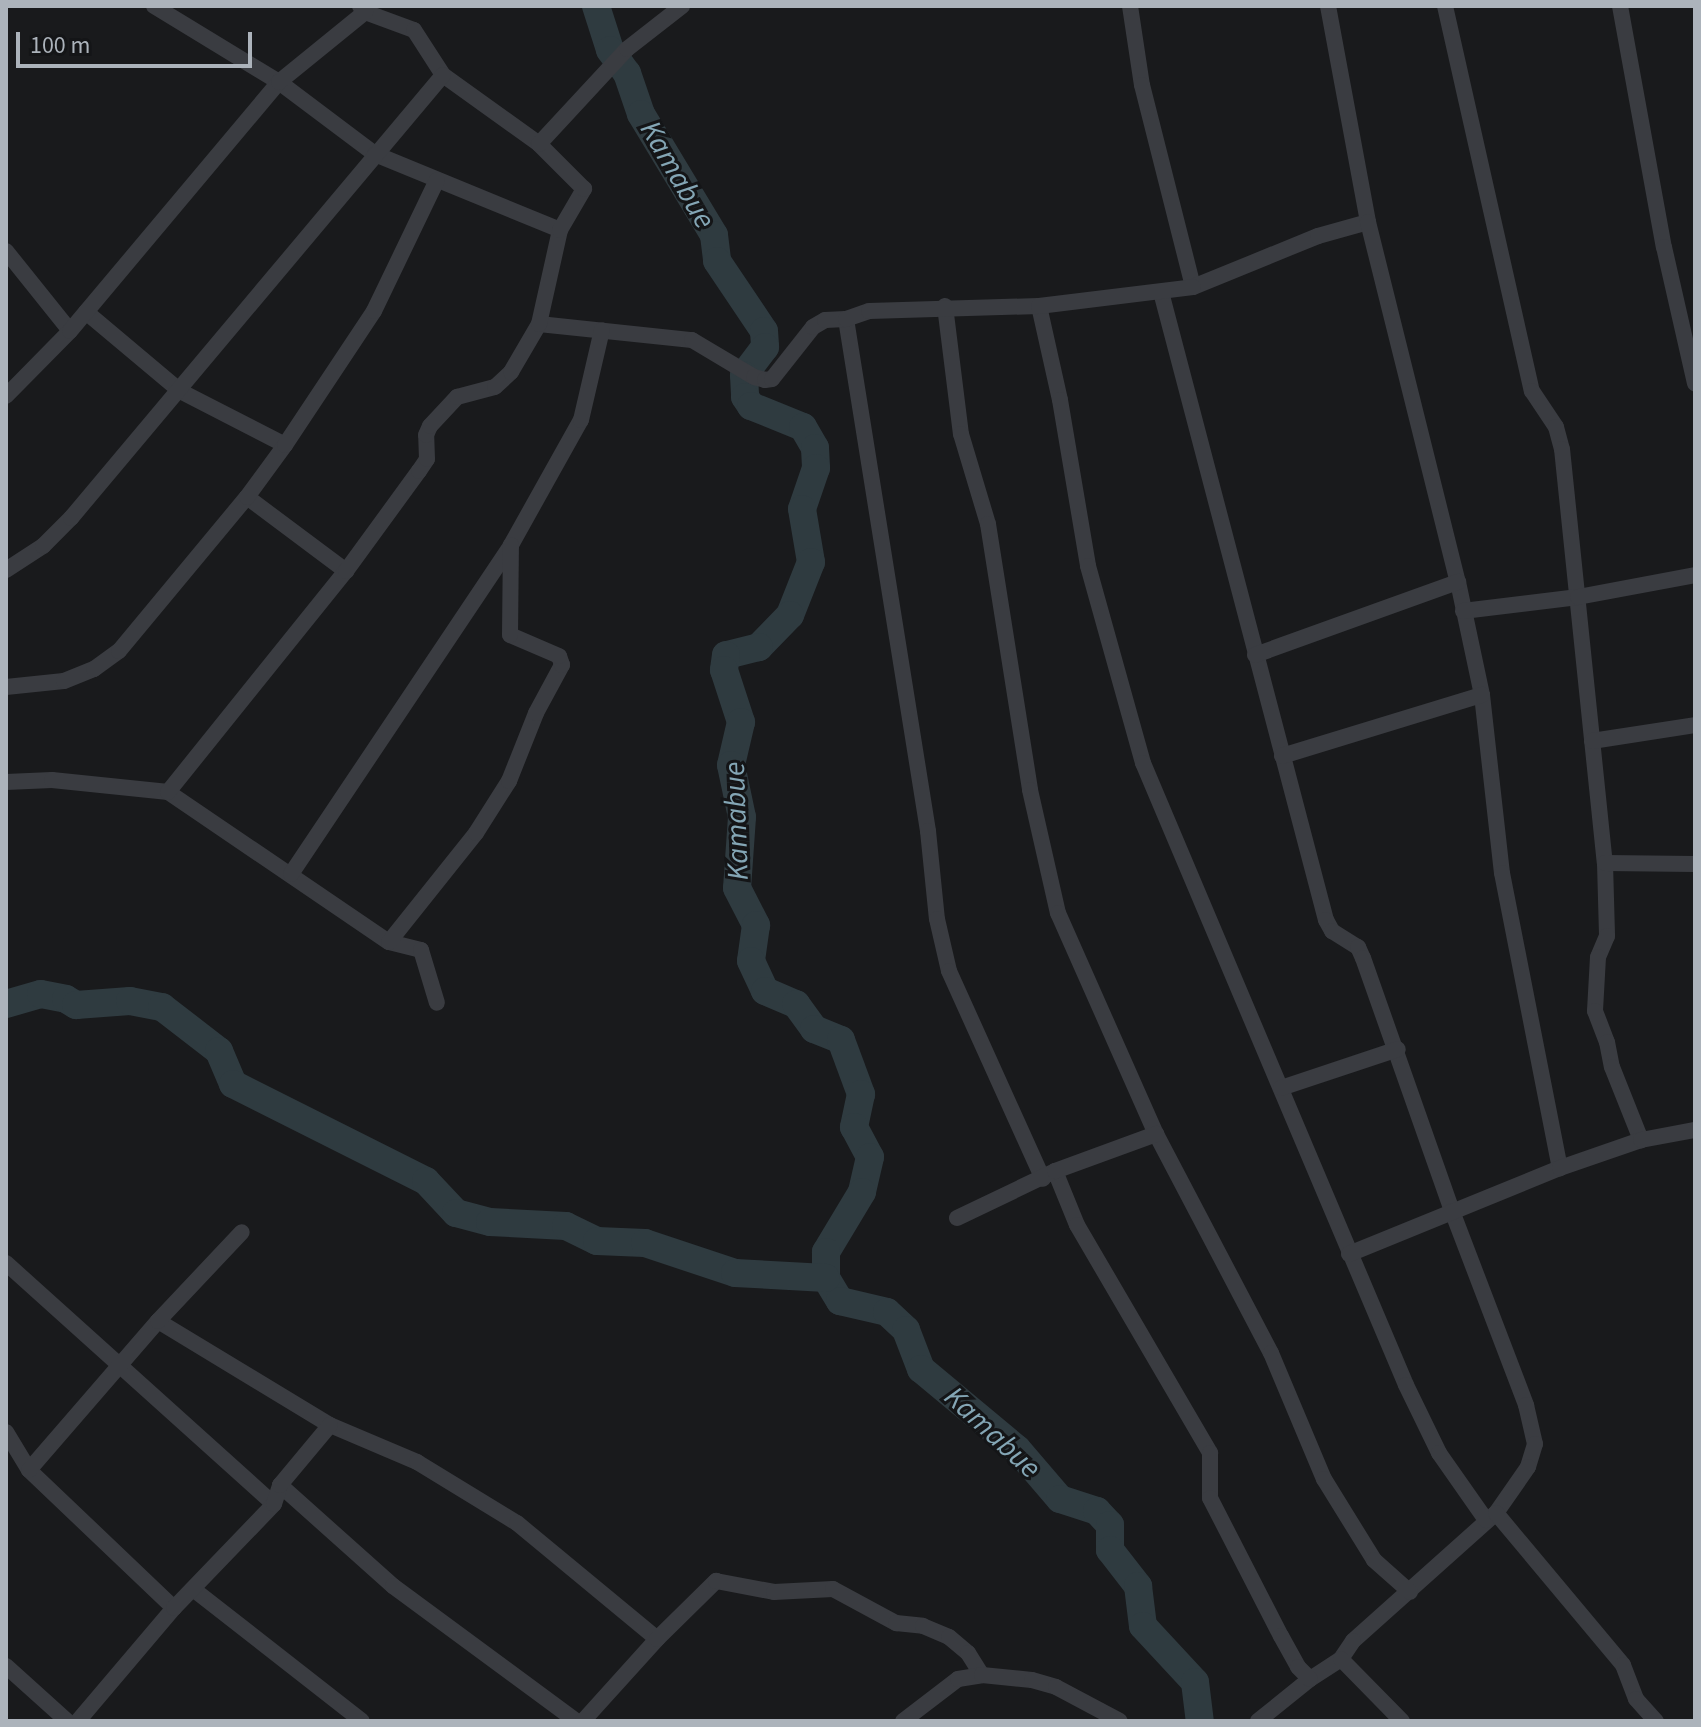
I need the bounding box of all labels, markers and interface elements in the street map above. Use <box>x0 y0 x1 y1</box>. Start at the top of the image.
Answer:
scale bar <box>20 16 256 66</box>
text: 100 m <box>30 28 90 63</box>
water label: Kamabue <box>632 115 722 235</box>
water label: Kamabue <box>717 761 757 881</box>
water label: Kamabue <box>936 1379 1048 1487</box>

